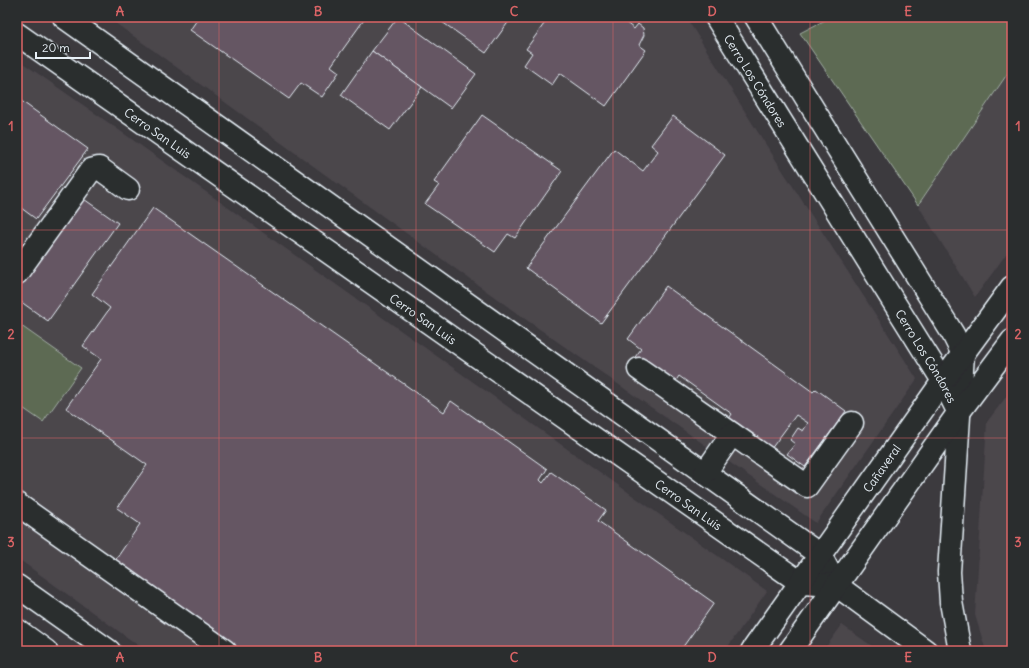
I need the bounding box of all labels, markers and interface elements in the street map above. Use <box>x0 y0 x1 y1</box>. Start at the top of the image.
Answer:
text: A <box>116 3 125 20</box>
text: B <box>314 3 323 20</box>
text: C <box>510 3 519 20</box>
text: D <box>707 3 717 20</box>
text: E <box>904 3 912 20</box>
street label: Cerro Los Cóndores <box>721 31 790 130</box>
scale bar <box>36 34 90 60</box>
text: 20 m <box>42 40 70 55</box>
street label: Cerro San Luis <box>122 104 194 161</box>
text: 1 <box>8 118 14 135</box>
text: 1 <box>1015 118 1021 135</box>
street label: Cerro San Luis <box>387 290 460 347</box>
street label: Cerro Los Cóndores <box>893 306 960 405</box>
text: 2 <box>7 326 15 343</box>
text: 2 <box>1014 326 1022 343</box>
street label: Cañaveral <box>859 441 903 495</box>
street label: Cerro San Luis <box>652 476 725 533</box>
text: 3 <box>7 534 15 551</box>
text: 3 <box>1014 534 1022 551</box>
text: A <box>116 649 125 666</box>
text: B <box>314 649 323 666</box>
text: C <box>510 649 519 666</box>
text: D <box>707 649 717 666</box>
text: E <box>904 649 912 666</box>

